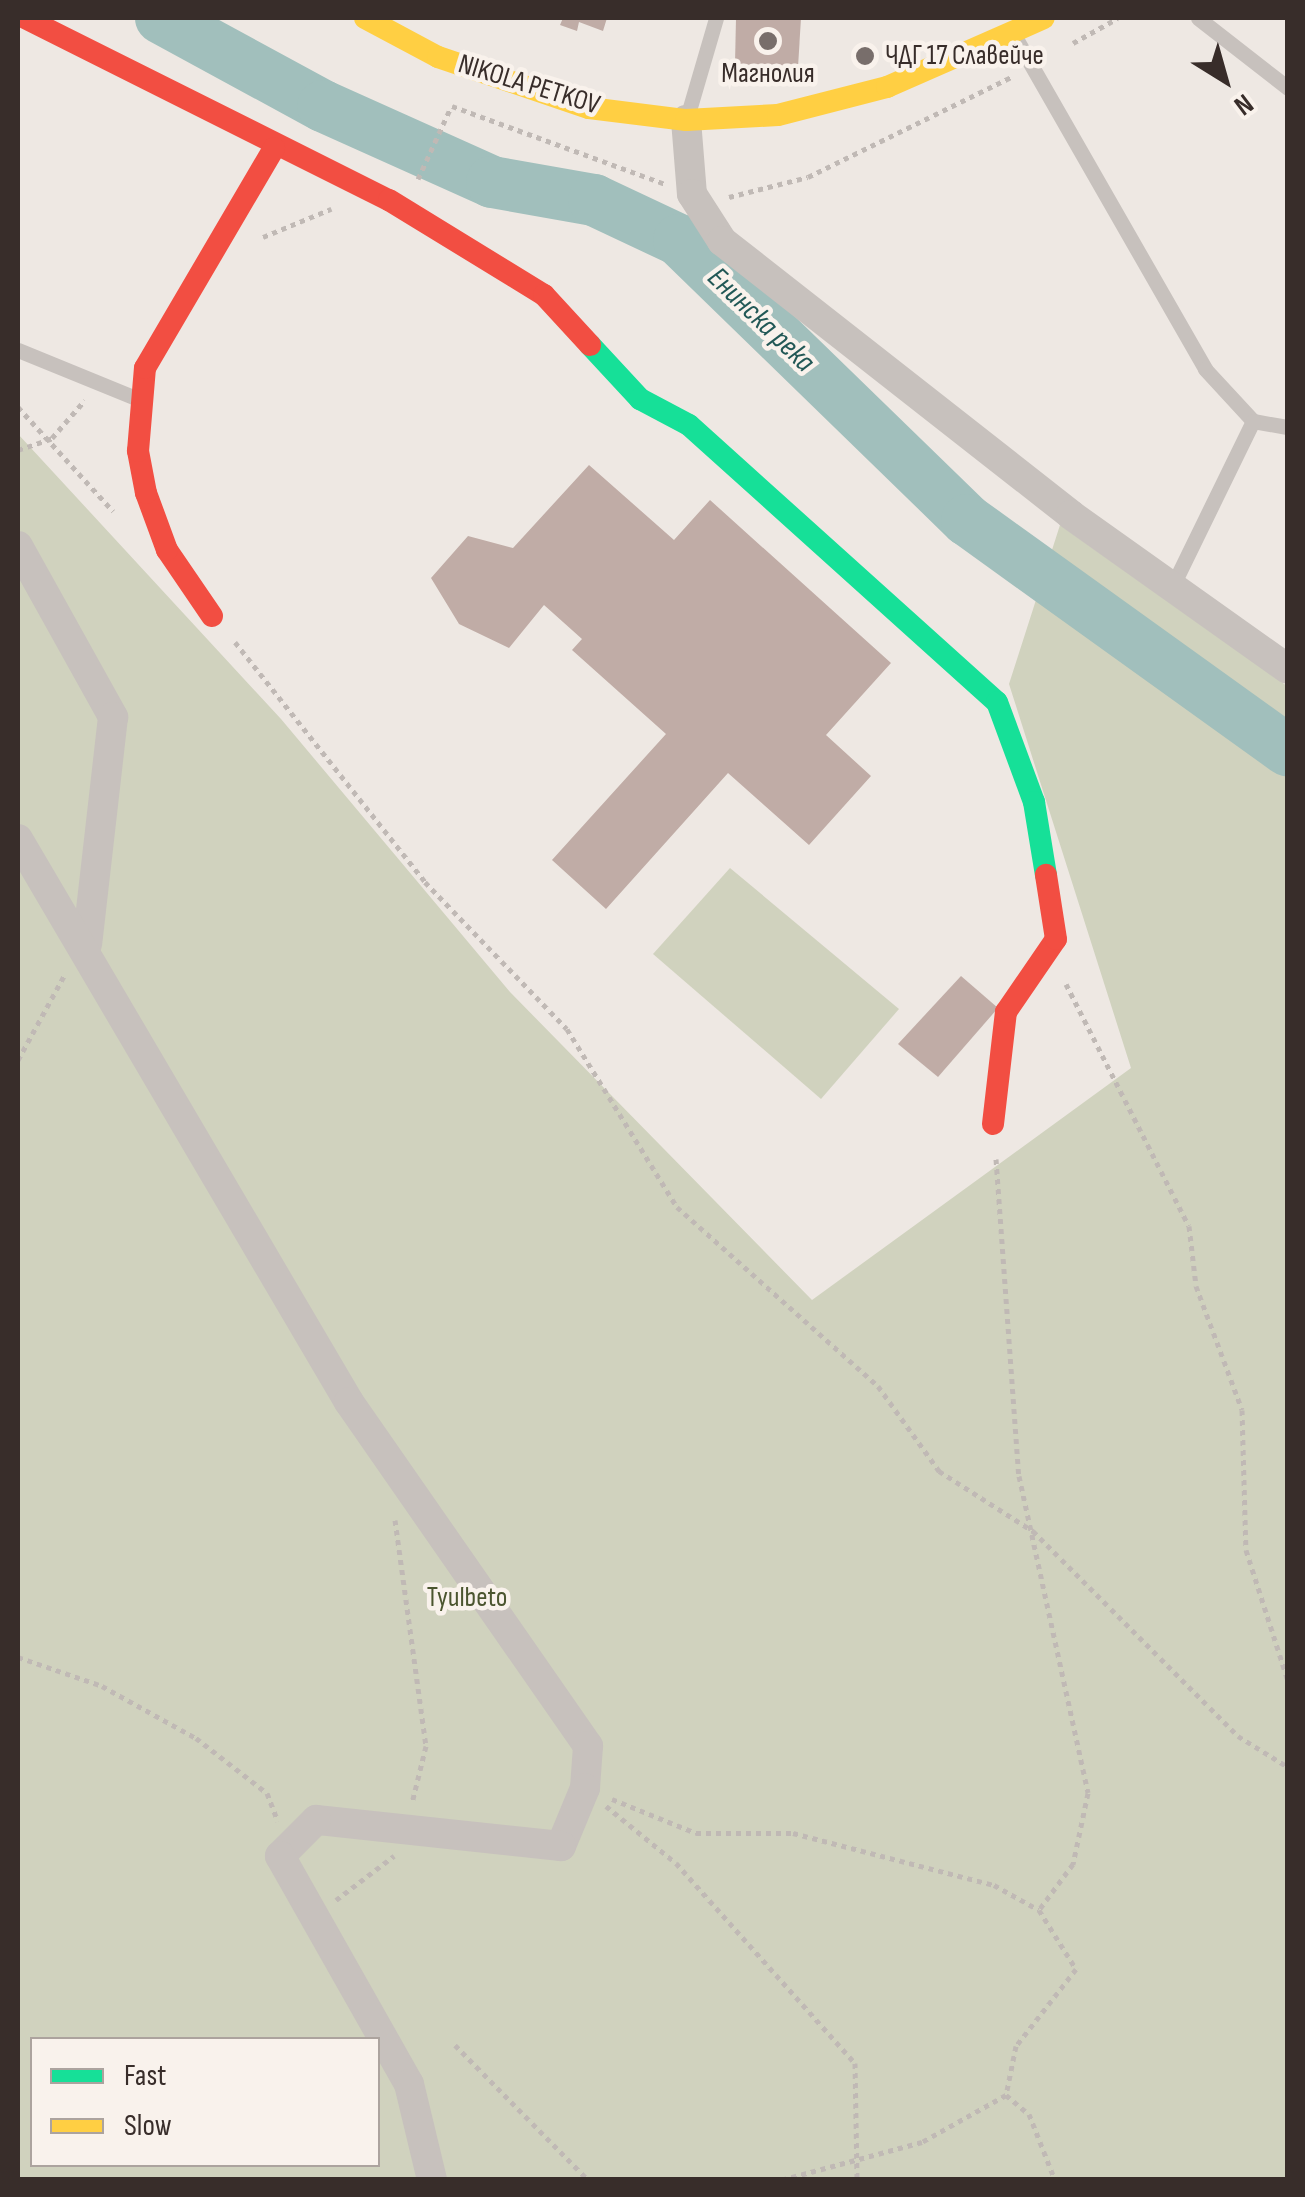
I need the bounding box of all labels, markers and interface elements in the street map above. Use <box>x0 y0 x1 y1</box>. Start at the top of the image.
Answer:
marker: Магнолия <box>757 30 779 52</box>
north arrow <box>1175 30 1275 130</box>
place label: ЧДГ 17 Славейче <box>885 39 1044 73</box>
marker: ЧДГ 17 Славейче <box>854 45 876 67</box>
street label: NIKOLA PETKOV <box>454 48 604 122</box>
place label: Магнолия <box>721 57 815 91</box>
text: N <box>1227 87 1259 122</box>
water label: Енинска река <box>700 260 822 380</box>
park label: Tyulbeto <box>427 1581 507 1615</box>
legend <box>30 2037 380 2167</box>
text: Fast <box>124 2058 166 2094</box>
text: Slow <box>124 2108 172 2144</box>

